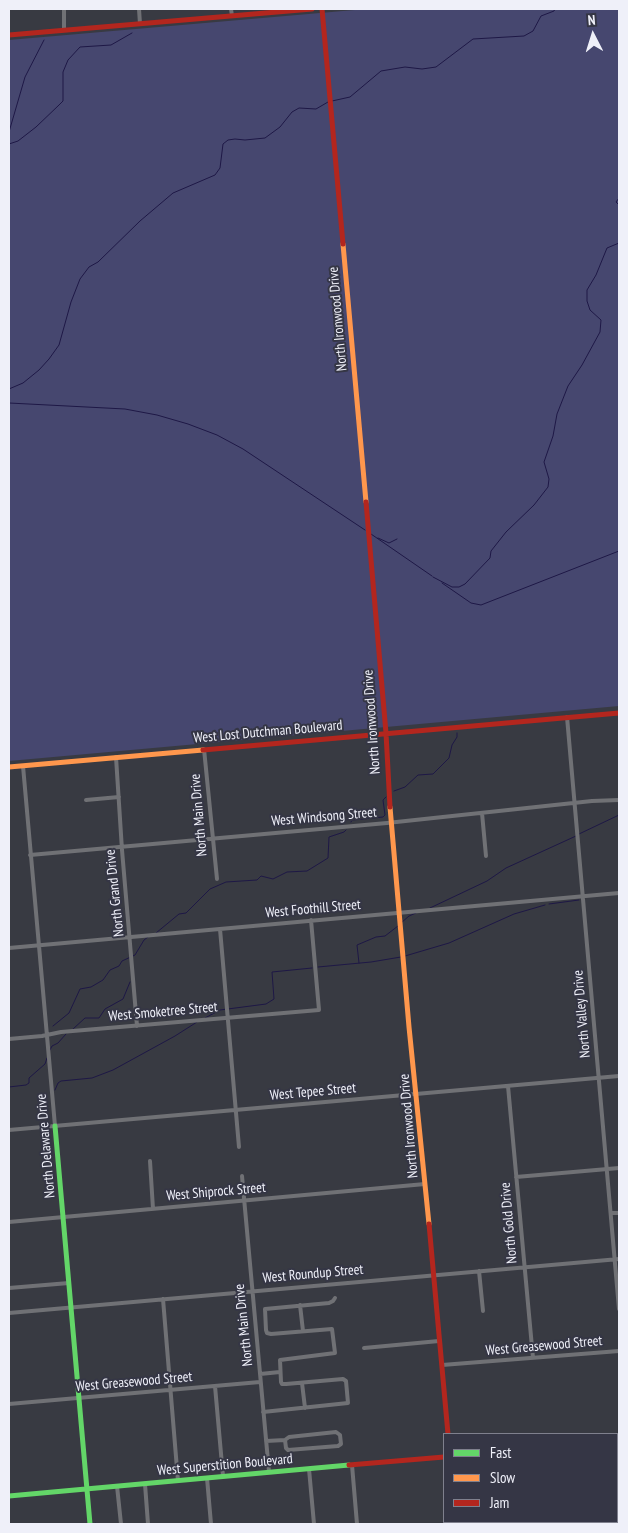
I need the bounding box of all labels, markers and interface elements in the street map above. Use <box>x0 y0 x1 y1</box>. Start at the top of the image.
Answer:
north arrow <box>568 10 618 60</box>
text: N <box>587 11 596 29</box>
street label: North Ironwood Drive <box>325 266 351 372</box>
street label: North Ironwood Drive <box>360 669 384 775</box>
street label: West Lost Dutchman Boulevard <box>193 717 343 747</box>
street label: North Main Drive <box>187 773 211 857</box>
street label: West Windsong Street <box>271 804 377 830</box>
street label: North Grand Drive <box>102 849 128 937</box>
street label: West Foothill Street <box>265 896 361 922</box>
street label: North Valley Drive <box>570 969 594 1059</box>
street label: West Smoketree Street <box>108 999 218 1025</box>
street label: North Ironwood Drive <box>396 1073 422 1179</box>
street label: West Tepee Street <box>269 1080 357 1104</box>
street label: North Delaware Drive <box>33 1093 59 1199</box>
street label: West Shiprock Street <box>166 1179 266 1205</box>
street label: North Gold Drive <box>497 1182 521 1264</box>
street label: West Roundup Street <box>262 1261 364 1287</box>
street label: North Main Drive <box>231 1283 257 1367</box>
street label: West Greasewood Street <box>485 1333 603 1359</box>
street label: West Greasewood Street <box>75 1369 193 1395</box>
legend <box>443 1433 618 1523</box>
text: Fast <box>490 1443 511 1462</box>
street label: West Superstition Boulevard <box>156 1451 294 1479</box>
text: Slow <box>490 1468 515 1487</box>
text: Jam <box>490 1493 509 1512</box>

